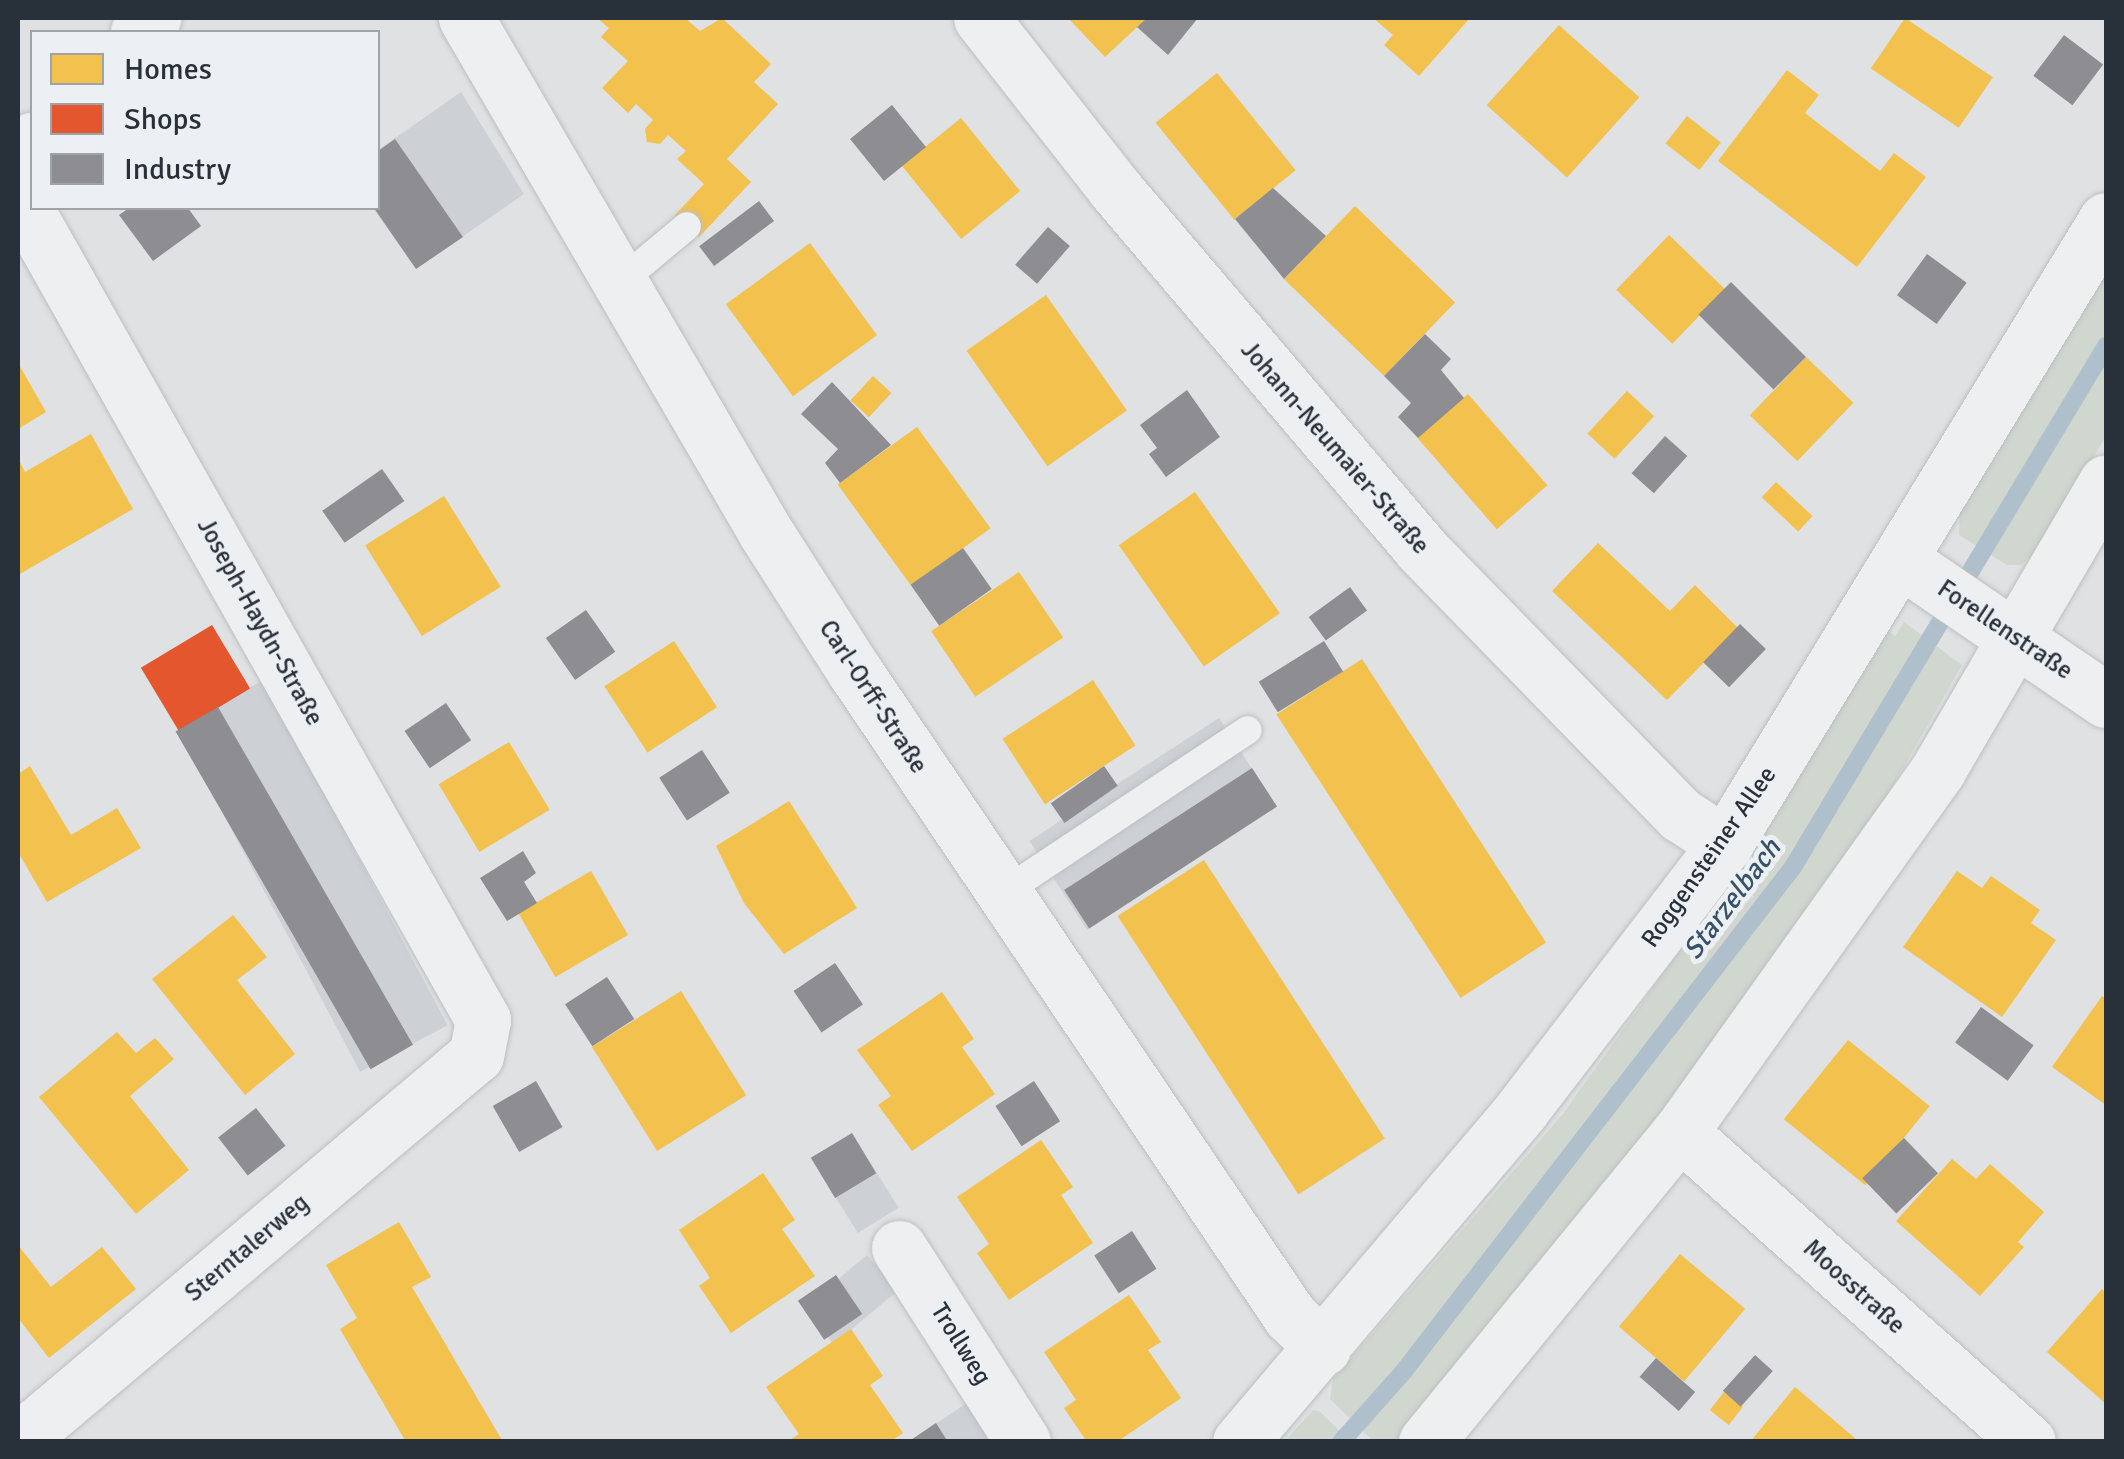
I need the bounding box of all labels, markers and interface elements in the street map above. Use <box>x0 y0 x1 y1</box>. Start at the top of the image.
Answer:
legend <box>30 30 380 210</box>
text: Homes <box>124 51 212 88</box>
text: Shops <box>124 101 202 138</box>
text: Industry <box>124 151 231 188</box>
street label: Johann-Neumaier-Straße <box>1234 335 1436 561</box>
street label: Joseph-Haydn-Straße <box>191 513 329 731</box>
street label: Forellenstraße <box>1932 574 2078 686</box>
street label: Carl-Orff-Straße <box>812 615 934 779</box>
street label: Roggensteiner Allee <box>1635 761 1783 953</box>
water label: Starzelbach <box>1676 832 1788 966</box>
street label: Sterntalerweg <box>179 1188 315 1308</box>
street label: Moosstraße <box>1797 1233 1911 1341</box>
street label: Trollweg <box>924 1298 998 1390</box>

